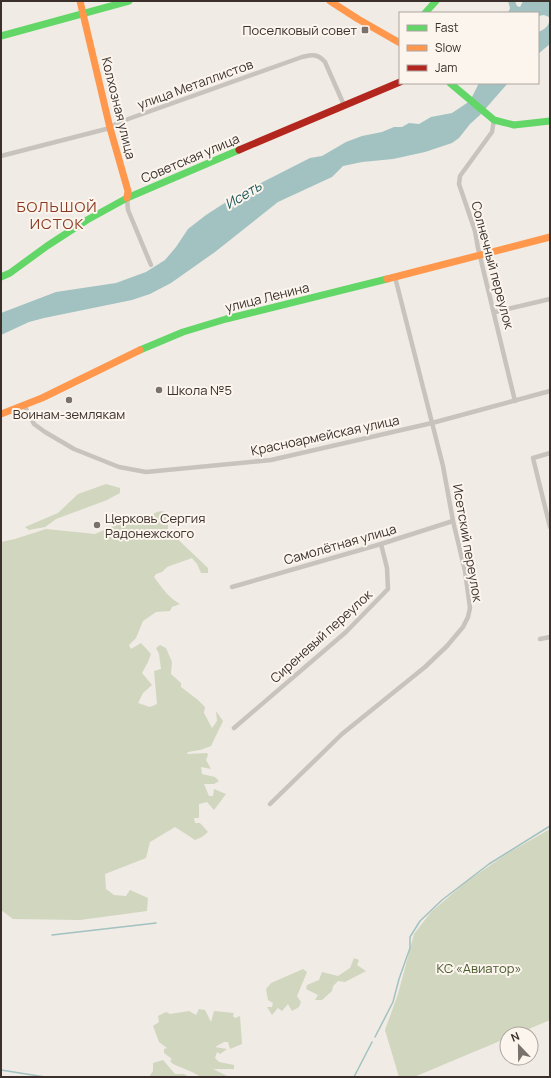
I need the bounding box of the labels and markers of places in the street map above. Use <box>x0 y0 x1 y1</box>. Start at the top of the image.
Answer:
place label: Поселковый совет <box>243 21 357 39</box>
marker: Поселковый совет <box>360 25 370 35</box>
place label: Школа №5 <box>167 381 232 399</box>
marker: Школа №5 <box>154 385 164 395</box>
marker: Воинам-землякам <box>64 395 74 405</box>
place label: Воинам-землякам <box>13 405 125 423</box>
place label: Церковь Сергия Радонежского <box>105 509 205 542</box>
marker: Церковь Сергия Радонежского <box>92 520 102 530</box>

